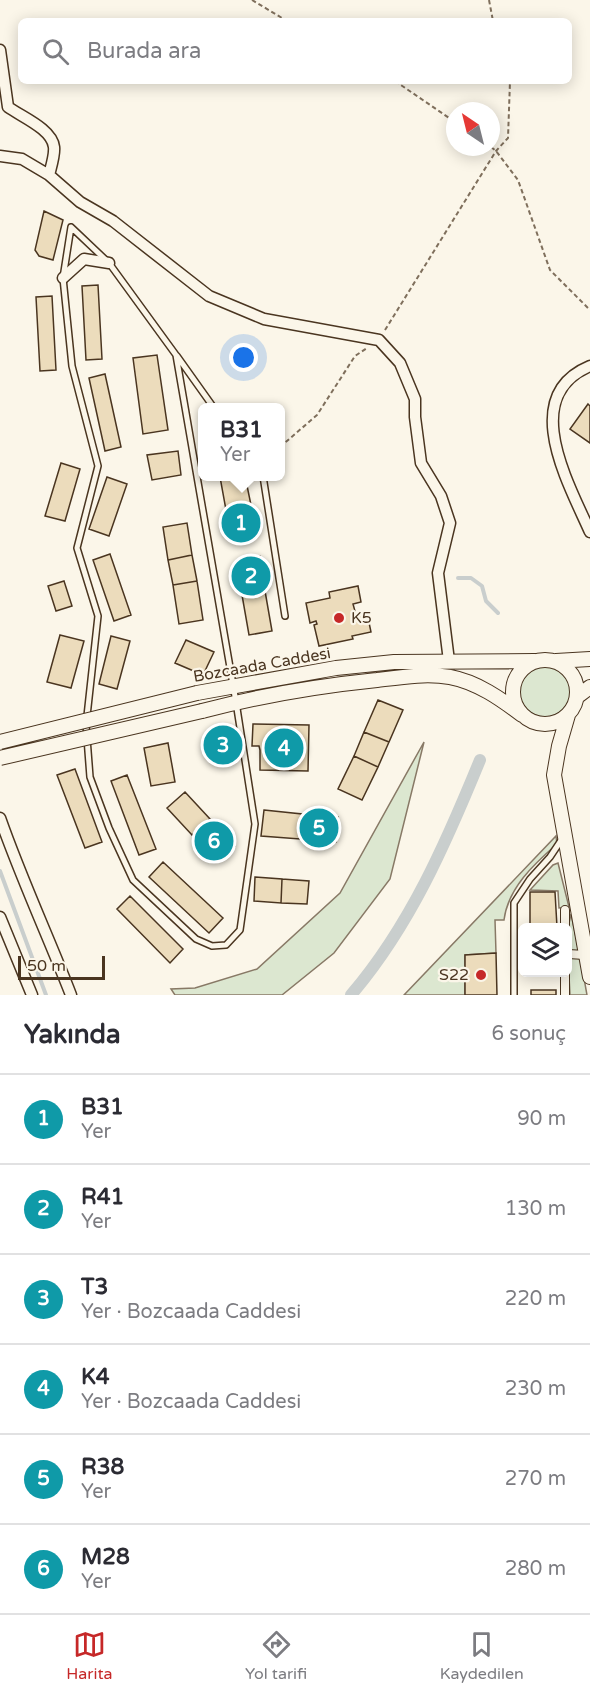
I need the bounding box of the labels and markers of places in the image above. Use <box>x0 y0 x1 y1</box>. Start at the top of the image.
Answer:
pin: 1 <box>222 500 260 546</box>
pin: 2 <box>232 554 270 598</box>
place label: K5 <box>351 608 372 628</box>
marker: K5 <box>332 611 346 625</box>
pin: 3 <box>204 722 242 768</box>
pin: 4 <box>264 726 304 771</box>
pin: 5 <box>300 806 338 850</box>
pin: 6 <box>194 818 234 864</box>
place label: S22 <box>439 965 469 985</box>
marker: S22 <box>474 968 488 982</box>

